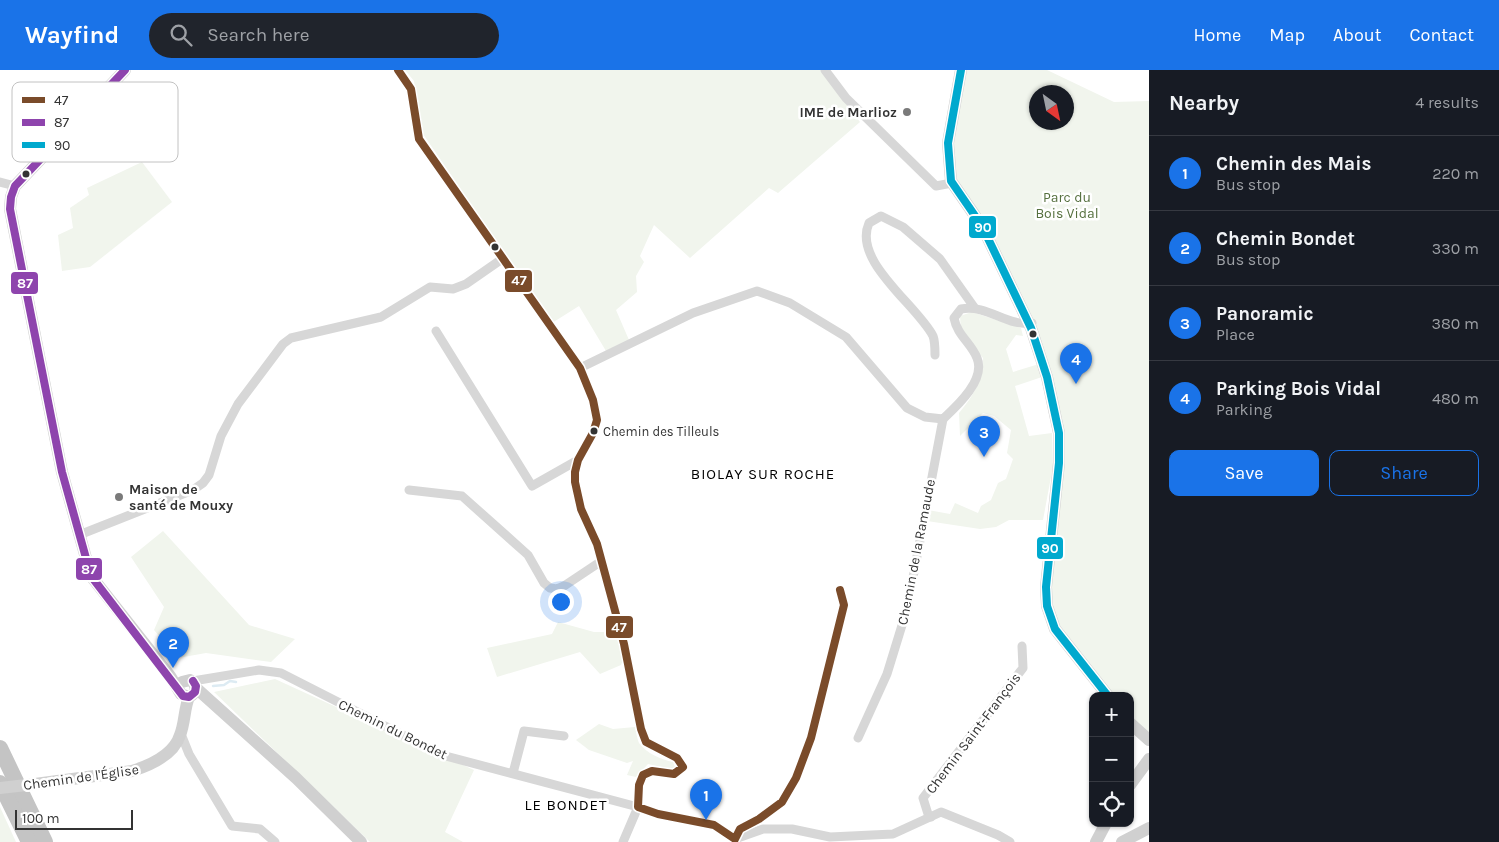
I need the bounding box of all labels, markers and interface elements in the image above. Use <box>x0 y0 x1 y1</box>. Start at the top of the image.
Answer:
search box <box>149 13 499 58</box>
text: Wayfind <box>25 21 119 49</box>
icon: search <box>167 21 195 49</box>
text: Search here <box>207 24 309 46</box>
text: Home <box>1193 24 1241 46</box>
text: Map <box>1269 24 1305 46</box>
text: About <box>1333 24 1382 46</box>
text: Contact <box>1410 24 1474 46</box>
legend <box>12 82 178 162</box>
north arrow <box>1029 85 1074 130</box>
text: Nearby <box>1169 91 1239 115</box>
text: 47 <box>54 92 69 109</box>
text: 4 results <box>1415 93 1479 112</box>
place label: IME de Marlioz <box>800 104 897 121</box>
marker: IME de Marlioz <box>901 106 913 118</box>
text: 87 <box>54 114 70 131</box>
text: 90 <box>54 137 70 154</box>
text: Chemin des Mais <box>1216 153 1371 175</box>
text: 1 <box>1182 164 1188 183</box>
text: 220 m <box>1432 164 1479 183</box>
unlabelled marker <box>21 169 31 179</box>
text: Bus stop <box>1216 175 1280 194</box>
park label: Parc du Bois Vidal <box>1035 189 1099 222</box>
line badge: 90 <box>968 215 997 239</box>
text: 90 <box>974 219 992 236</box>
text: Chemin Bondet <box>1216 228 1355 250</box>
text: 2 <box>1180 239 1190 258</box>
text: 330 m <box>1432 239 1479 258</box>
unlabelled marker <box>490 242 500 252</box>
text: Bus stop <box>1216 250 1280 269</box>
line badge: 47 <box>504 269 533 293</box>
line badge: 87 <box>10 271 39 295</box>
text: 47 <box>511 272 527 289</box>
text: 87 <box>17 275 33 292</box>
text: Panoramic <box>1216 303 1314 325</box>
text: 3 <box>1180 314 1190 333</box>
text: 380 m <box>1431 314 1479 333</box>
text: Place <box>1216 325 1255 344</box>
unlabelled marker <box>1028 329 1038 339</box>
pin: 4 <box>1060 343 1092 384</box>
text: Parking Bois Vidal <box>1216 378 1381 400</box>
text: 4 <box>1180 389 1190 408</box>
text: 480 m <box>1432 389 1479 408</box>
text: Parking <box>1216 400 1272 419</box>
pin: 3 <box>968 416 1000 457</box>
place label: Chemin des Tilleuls <box>603 424 720 439</box>
marker: Chemin des Tilleuls <box>589 426 599 436</box>
button: Save <box>1169 450 1319 496</box>
button: Share <box>1329 450 1479 496</box>
district label: BIOLAY SUR ROCHE <box>691 465 835 483</box>
street label: Chemin de la Ramaude <box>894 478 939 626</box>
place label: Maison de santé de Mouxy <box>129 481 233 514</box>
marker: Maison de santé de Mouxy <box>113 491 125 503</box>
line badge: 90 <box>1036 536 1064 560</box>
text: 90 <box>1041 540 1059 557</box>
line badge: 87 <box>75 557 103 581</box>
text: 87 <box>81 561 97 578</box>
your location <box>548 589 574 615</box>
line badge: 47 <box>605 615 634 639</box>
text: 47 <box>611 619 627 636</box>
pin: 2 <box>157 627 189 668</box>
street label: Chemin Saint-François <box>922 669 1024 797</box>
map controls <box>1089 692 1134 827</box>
button: + <box>1089 692 1134 737</box>
street label: Chemin du Bondet <box>336 696 450 763</box>
button: − <box>1089 737 1134 782</box>
street label: Chemin de l'Église <box>22 760 140 794</box>
pin: 1 <box>690 779 722 820</box>
button: locate <box>1089 782 1134 827</box>
district label: LE BONDET <box>524 796 608 814</box>
scale bar <box>15 807 132 830</box>
text: 100 m <box>22 810 60 827</box>

